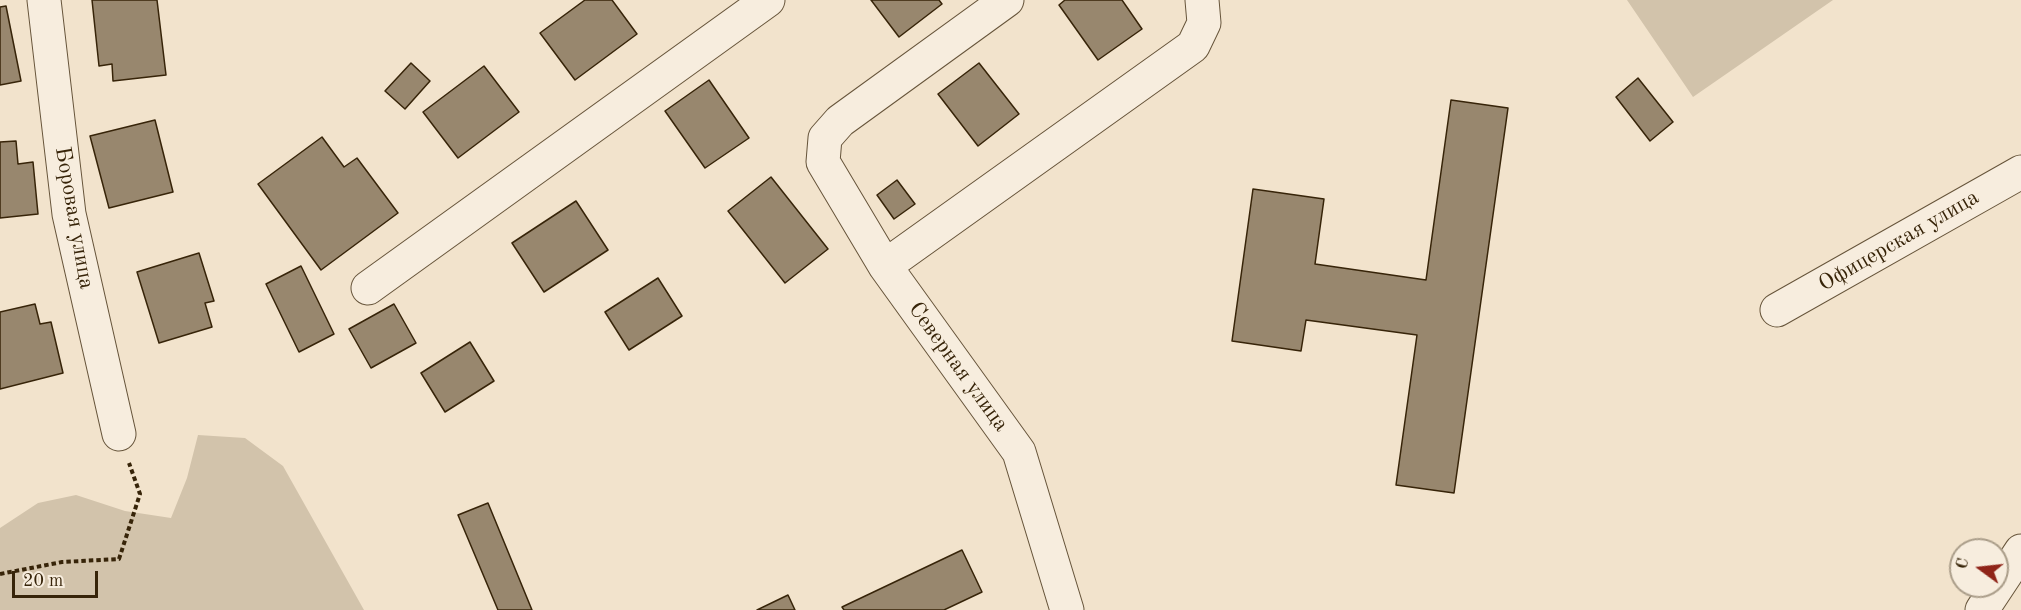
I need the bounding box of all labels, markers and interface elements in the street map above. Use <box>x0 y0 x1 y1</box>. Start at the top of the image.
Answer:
street label: Боровая улица <box>48 145 100 291</box>
street label: Офицерская улица <box>1814 184 1984 298</box>
street label: Северная улица <box>902 297 1014 437</box>
north arrow <box>1949 538 2009 598</box>
text: С <box>1954 557 1973 571</box>
scale bar <box>15 559 100 597</box>
text: 20 m <box>23 572 63 590</box>

